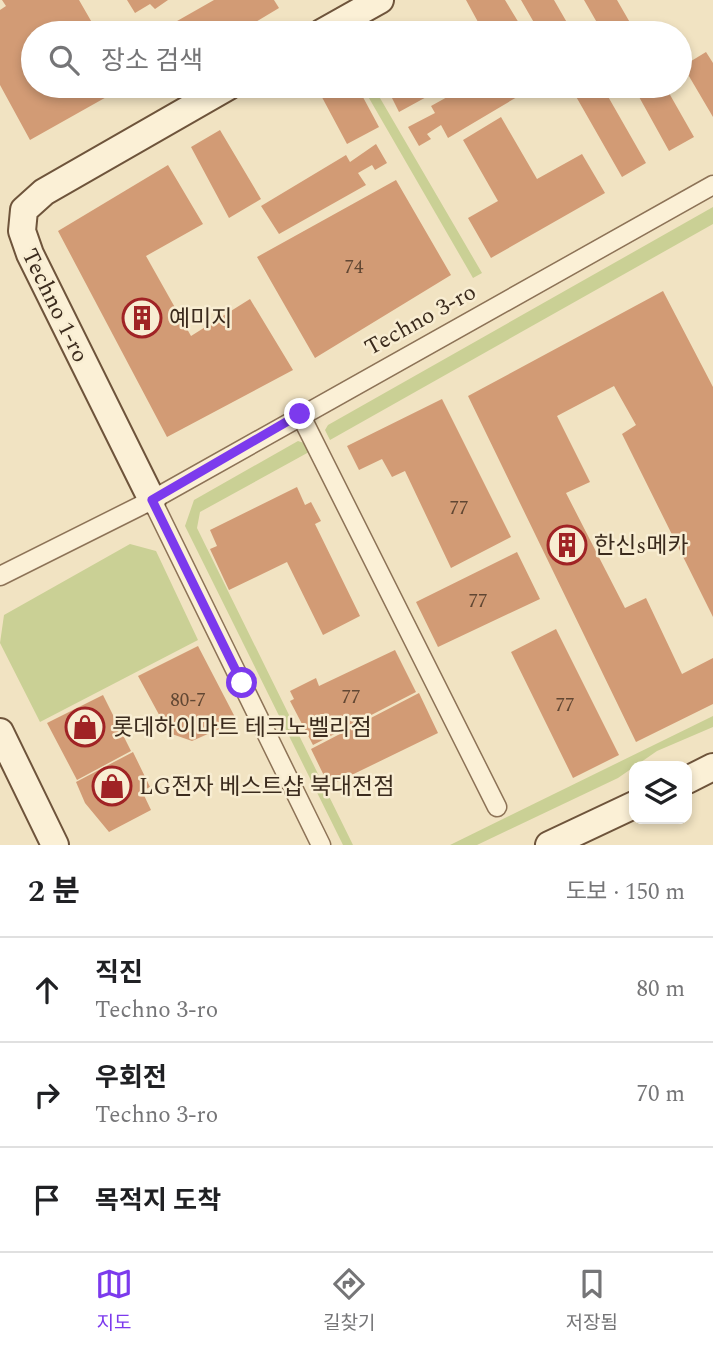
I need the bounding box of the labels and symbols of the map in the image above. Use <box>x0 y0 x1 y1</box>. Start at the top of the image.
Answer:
street label: Techno 1-ro <box>12 243 97 369</box>
house number: 74 <box>344 253 364 282</box>
street label: Techno 3-ro <box>358 275 483 365</box>
building icon: 예미지 <box>121 297 163 339</box>
place label: 예미지 <box>169 302 232 337</box>
route end <box>284 398 315 429</box>
house number: 77 <box>449 494 469 523</box>
building icon: 한신s메카 <box>546 524 588 566</box>
place label: 한신s메카 <box>594 529 689 564</box>
house number: 77 <box>468 587 488 616</box>
route start <box>226 667 257 698</box>
house number: 77 <box>341 683 361 712</box>
house number: 80-7 <box>170 686 206 715</box>
house number: 77 <box>555 691 575 720</box>
shop icon: 롯데하이마트 테크노벨리점 <box>64 706 106 748</box>
place label: 롯데하이마트 테크노벨리점 <box>112 711 372 746</box>
shop icon: LG전자 베스트샵 북대전점 <box>91 765 133 807</box>
place label: LG전자 베스트샵 북대전점 <box>139 770 394 805</box>

